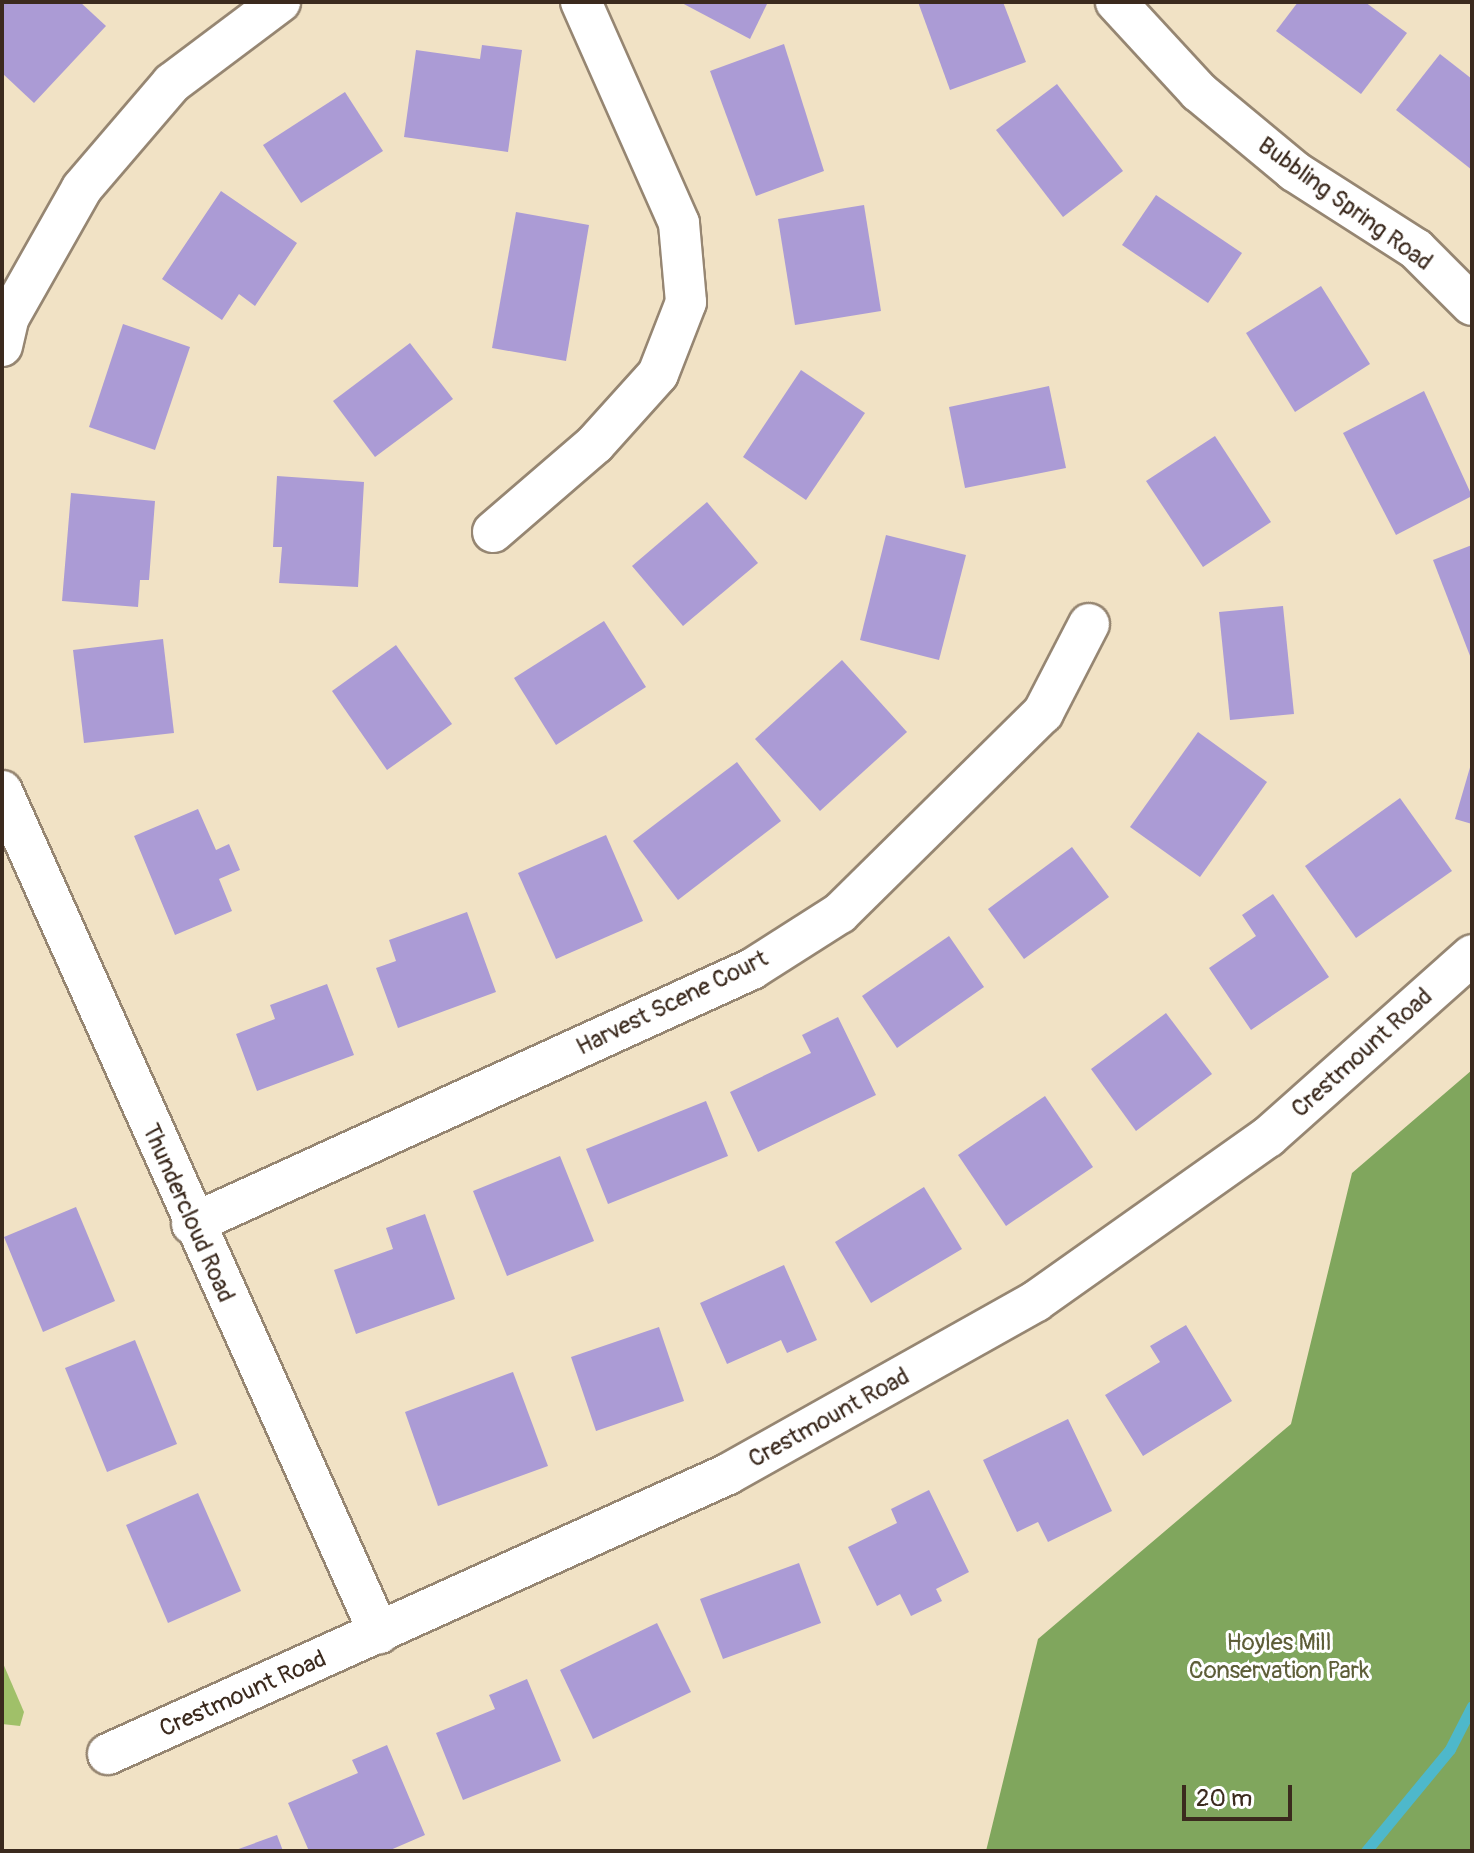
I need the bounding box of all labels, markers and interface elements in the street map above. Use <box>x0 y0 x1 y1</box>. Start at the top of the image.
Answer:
street label: Bubbling Spring Road <box>1252 131 1438 277</box>
street label: Harvest Scene Court <box>572 944 772 1062</box>
street label: Crestmount Road <box>1286 982 1438 1124</box>
street label: Thundercloud Road <box>136 1119 240 1307</box>
street label: Crestmount Road <box>744 1362 914 1474</box>
park label: Hoyles Mill Conservation Park <box>1189 1629 1369 1685</box>
street label: Crestmount Road <box>155 1644 331 1744</box>
scale bar <box>1186 1769 1296 1819</box>
text: 20 m <box>1196 1784 1252 1813</box>

